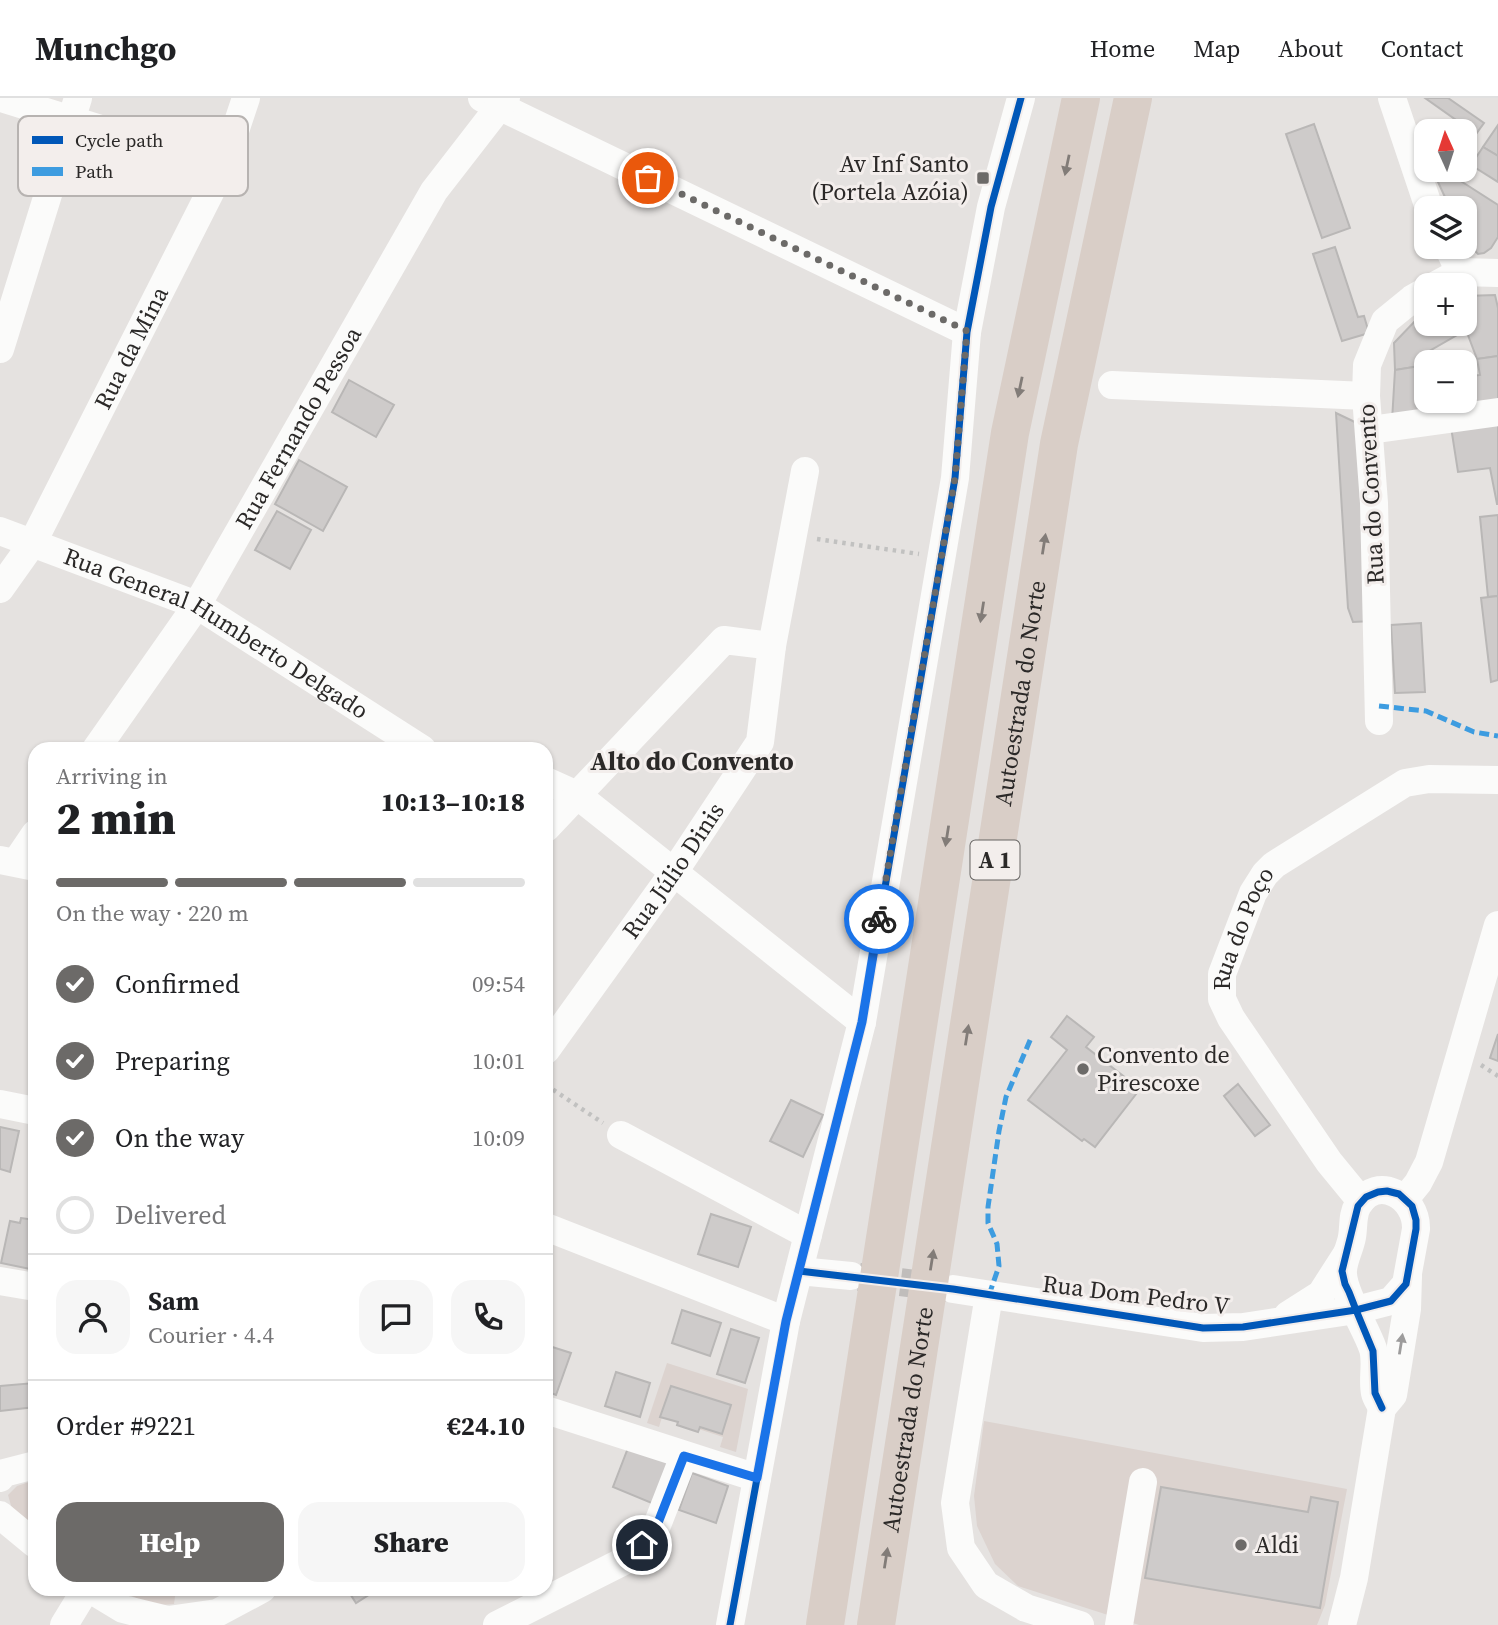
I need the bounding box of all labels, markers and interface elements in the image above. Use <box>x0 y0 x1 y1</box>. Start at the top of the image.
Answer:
text: Munchgo <box>35 26 176 71</box>
text: Home <box>1090 32 1155 65</box>
text: Map <box>1193 32 1240 65</box>
text: About <box>1278 32 1343 65</box>
text: Contact <box>1381 32 1463 65</box>
legend <box>18 116 248 196</box>
north arrow <box>1414 119 1477 182</box>
map controls <box>1414 119 1477 413</box>
text: Cycle path <box>75 127 164 153</box>
place label: Av Inf Santo (Portela Azóia) <box>811 147 969 208</box>
pin <box>618 148 678 208</box>
one-way arrow <box>1061 154 1072 176</box>
text: Path <box>75 158 113 184</box>
icon: bag <box>629 159 667 197</box>
marker: Av Inf Santo (Portela Azóia) <box>975 170 991 186</box>
button: layers <box>1414 196 1477 259</box>
button: + <box>1414 273 1477 336</box>
street label: Rua da Mina <box>86 280 176 415</box>
street label: Rua Fernando Pessoa <box>227 320 369 535</box>
button: − <box>1414 350 1477 413</box>
one-way arrow <box>1014 376 1025 398</box>
street label: Rua do Convento <box>1349 403 1392 585</box>
one-way arrow <box>1038 533 1049 555</box>
street label: Rua General Humberto Delgado <box>59 539 375 727</box>
street label: Autoestrada do Norte <box>986 578 1054 808</box>
one-way arrow <box>976 601 987 623</box>
district label: Alto do Convento <box>590 743 794 779</box>
text: Arriving in <box>56 760 168 792</box>
text: 10:13–10:18 <box>381 784 525 820</box>
text: 2 min <box>56 786 176 849</box>
street label: Rua Júlio Dinis <box>614 796 732 945</box>
one-way arrow <box>941 826 952 848</box>
road number: A 1 <box>970 840 1020 880</box>
street label: Rua do Poço <box>1205 860 1282 990</box>
courier <box>844 884 914 954</box>
text: On the way · 220 m <box>56 897 249 929</box>
icon: bike <box>860 900 898 938</box>
icon: check <box>56 965 94 1003</box>
text: Confirmed <box>115 966 240 1002</box>
text: 09:54 <box>472 968 525 1000</box>
one-way arrow <box>962 1024 973 1046</box>
place label: Convento de Pirescoxe <box>1097 1038 1230 1099</box>
icon: check <box>56 1042 94 1080</box>
text: Preparing <box>115 1043 230 1079</box>
text: 10:01 <box>472 1045 525 1077</box>
marker: Convento de Pirescoxe <box>1075 1061 1091 1077</box>
icon: check <box>56 1119 94 1157</box>
text: On the way <box>115 1120 244 1156</box>
text: 10:09 <box>472 1122 525 1154</box>
text: Delivered <box>115 1197 226 1233</box>
one-way arrow <box>927 1249 938 1271</box>
street label: Rua Dom Pedro V <box>1041 1267 1231 1322</box>
button: person <box>56 1280 130 1354</box>
button: chat <box>359 1280 433 1354</box>
button: phone <box>451 1280 525 1354</box>
text: Sam <box>148 1283 199 1319</box>
street label: Autoestrada do Norte <box>874 1304 941 1534</box>
text: Courier · 4.4 <box>148 1319 274 1351</box>
one-way arrow <box>1396 1333 1407 1355</box>
text: Order #9221 <box>56 1408 196 1444</box>
text: €24.10 <box>447 1408 525 1444</box>
button: Help <box>56 1502 284 1582</box>
button: Share <box>298 1502 525 1582</box>
pin <box>612 1515 672 1575</box>
icon: home <box>623 1526 661 1564</box>
place label: Aldi <box>1255 1528 1299 1561</box>
marker: Aldi <box>1233 1537 1249 1553</box>
one-way arrow <box>881 1546 892 1568</box>

